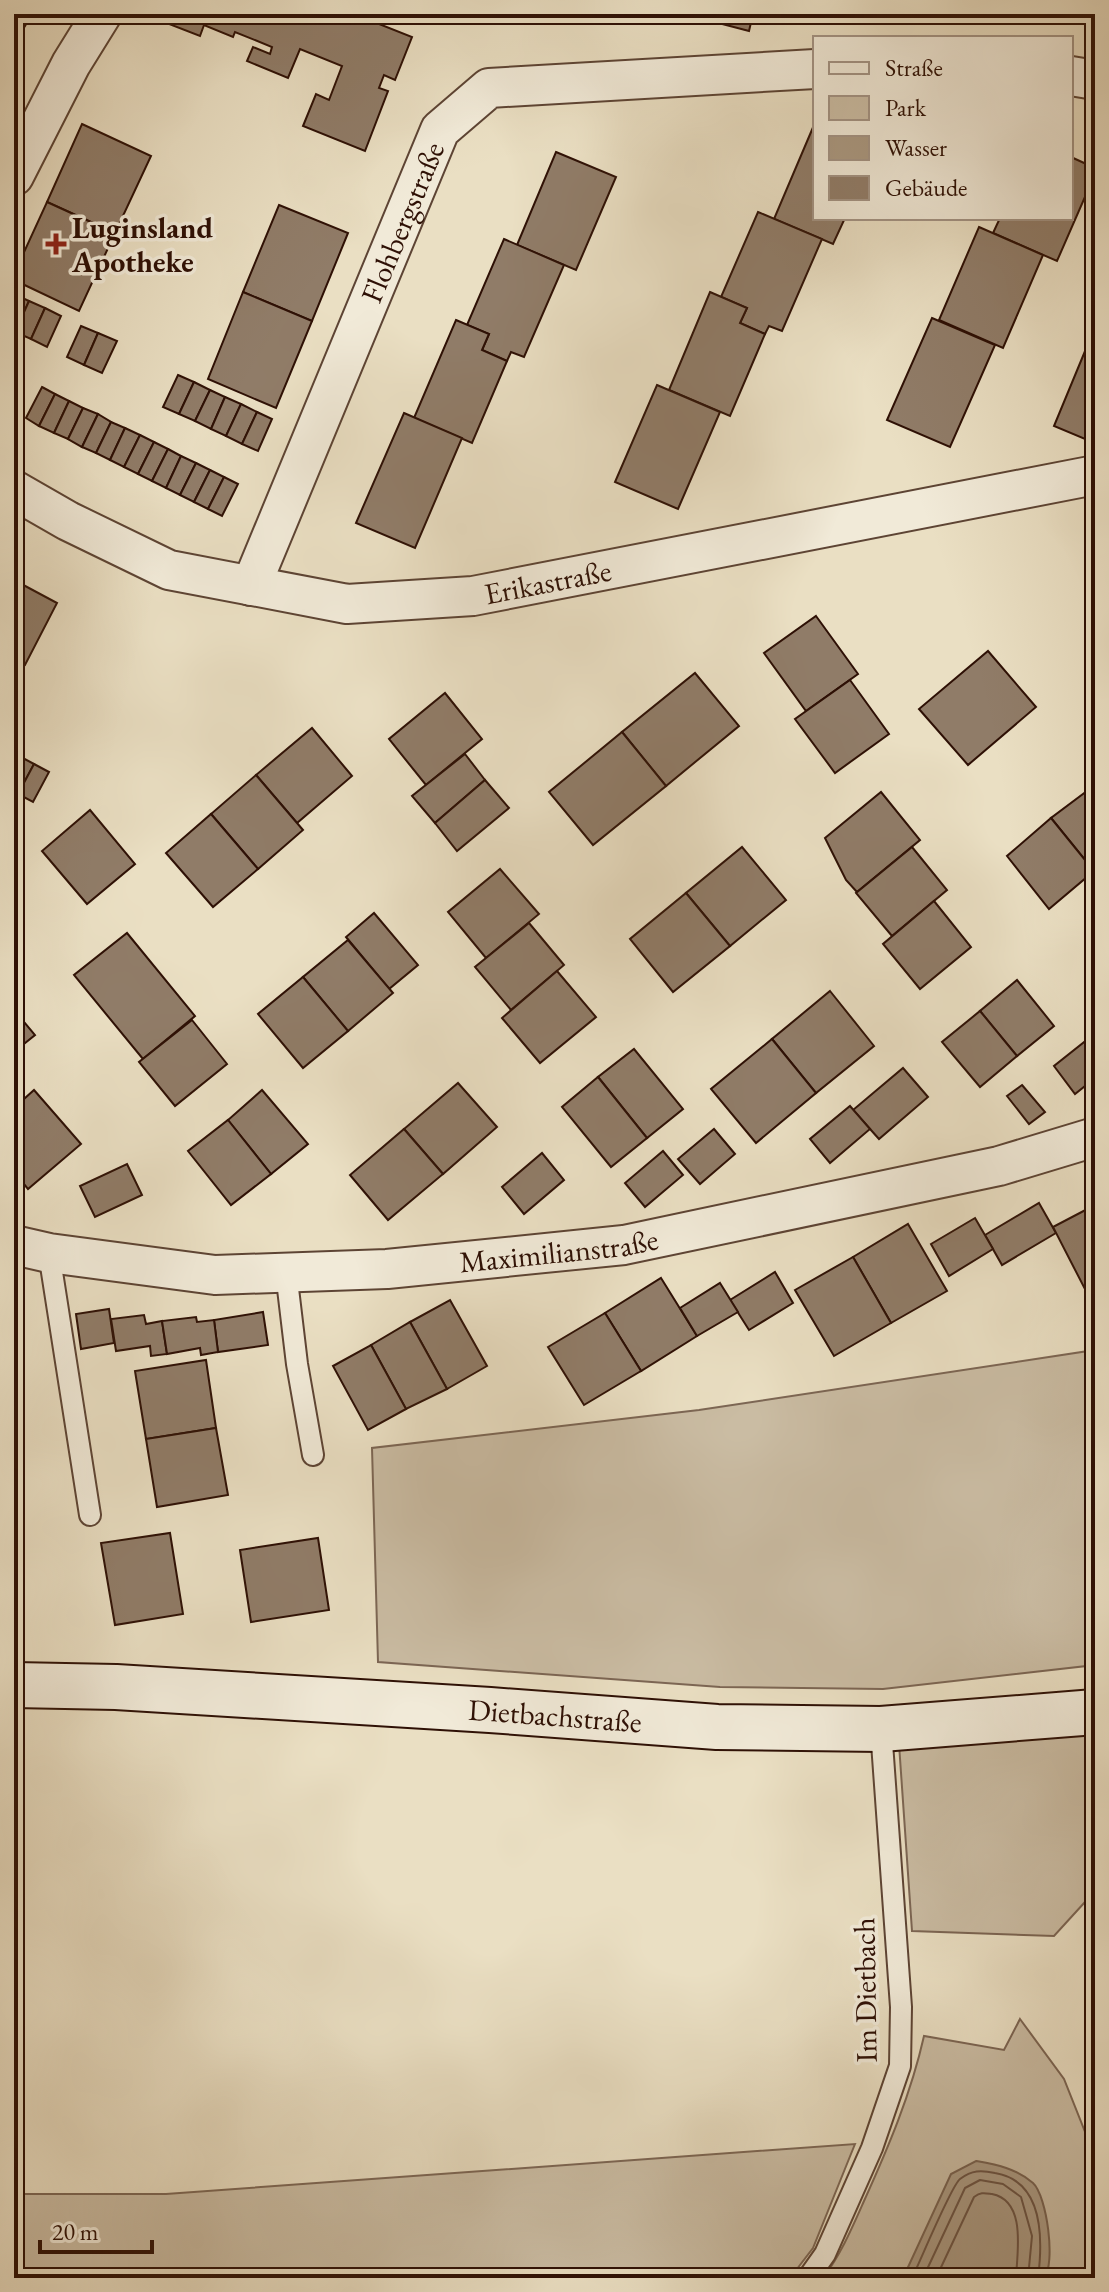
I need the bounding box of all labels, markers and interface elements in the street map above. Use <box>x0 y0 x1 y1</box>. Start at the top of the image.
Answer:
legend <box>813 36 1073 220</box>
text: Straße <box>885 52 943 83</box>
text: Park <box>885 92 927 123</box>
text: Wasser <box>885 132 947 163</box>
street label: Flohbergstraße <box>351 136 453 308</box>
text: Gebäude <box>885 172 967 203</box>
place label: Luginsland Apotheke <box>71 208 213 281</box>
marker: Luginsland Apotheke <box>47 235 65 253</box>
street label: Erikastraße <box>481 550 614 613</box>
street label: Maximilianstraße <box>457 1219 661 1281</box>
street label: Dietbachstraße <box>467 1689 643 1741</box>
street label: Im Dietbach <box>844 1917 886 2063</box>
scale bar <box>40 2204 152 2254</box>
text: 20 m <box>52 2216 99 2247</box>

